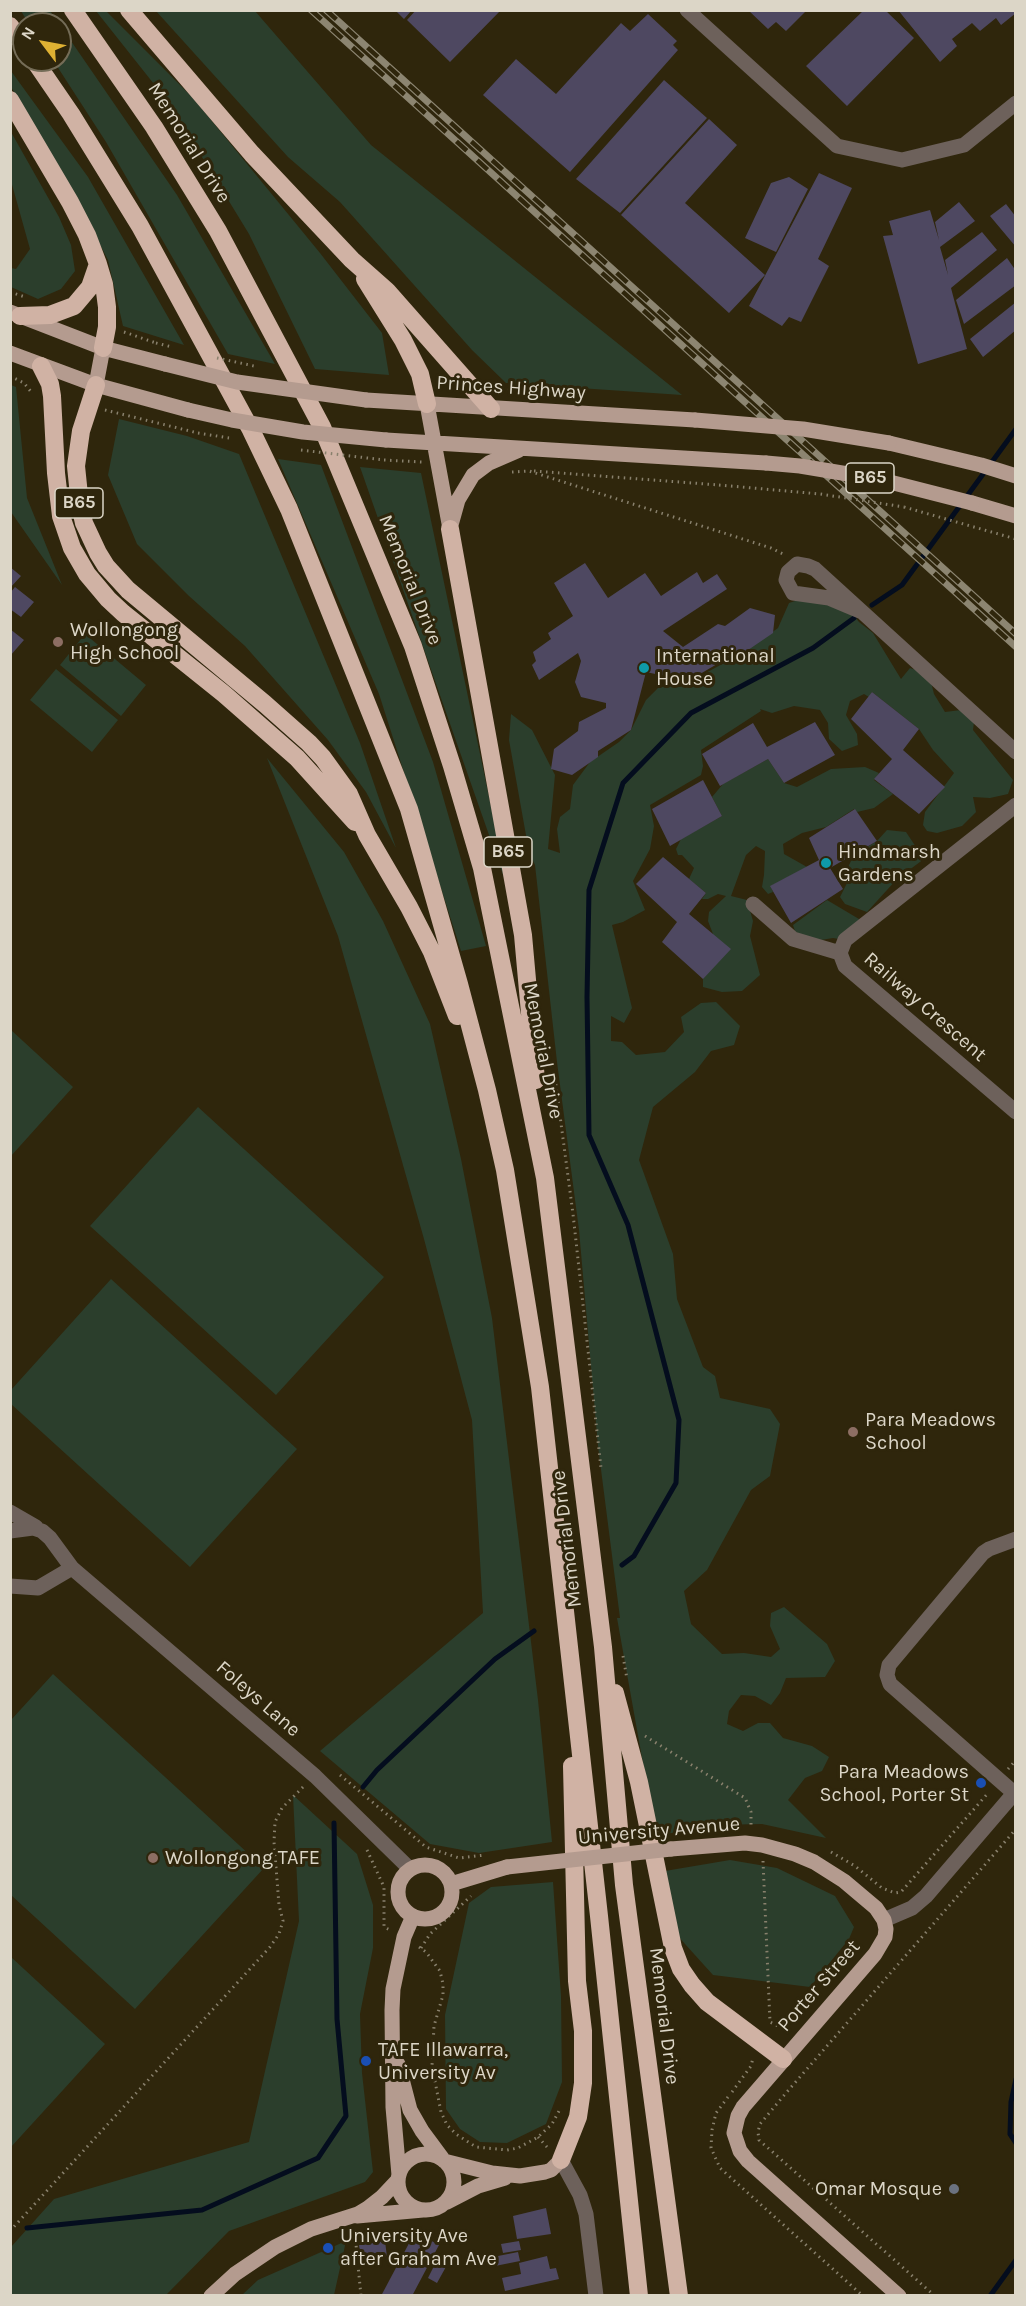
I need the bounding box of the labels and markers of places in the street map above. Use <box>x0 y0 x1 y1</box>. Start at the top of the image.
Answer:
place label: Wollongong High School <box>70 618 179 665</box>
marker: Wollongong High School <box>51 635 65 649</box>
place label: International House <box>656 644 775 691</box>
marker: International House <box>637 661 651 675</box>
place label: Hindmarsh Gardens <box>838 840 941 887</box>
marker: Hindmarsh Gardens <box>819 856 833 870</box>
place label: Para Meadows School <box>865 1408 996 1455</box>
marker: Para Meadows School <box>846 1425 860 1439</box>
place label: Para Meadows School, Porter St <box>820 1760 969 1807</box>
marker: Para Meadows School, Porter St <box>974 1776 988 1790</box>
place label: Wollongong TAFE <box>165 1846 320 1870</box>
marker: Wollongong TAFE <box>146 1851 160 1865</box>
place label: TAFE Illawarra, University Av <box>378 2038 508 2085</box>
marker: TAFE Illawarra, University Av <box>359 2054 373 2068</box>
place label: Omar Mosque <box>815 2177 942 2201</box>
marker: Omar Mosque <box>947 2182 961 2196</box>
place label: University Ave after Graham Ave <box>340 2224 497 2271</box>
marker: University Ave after Graham Ave <box>321 2241 335 2255</box>

